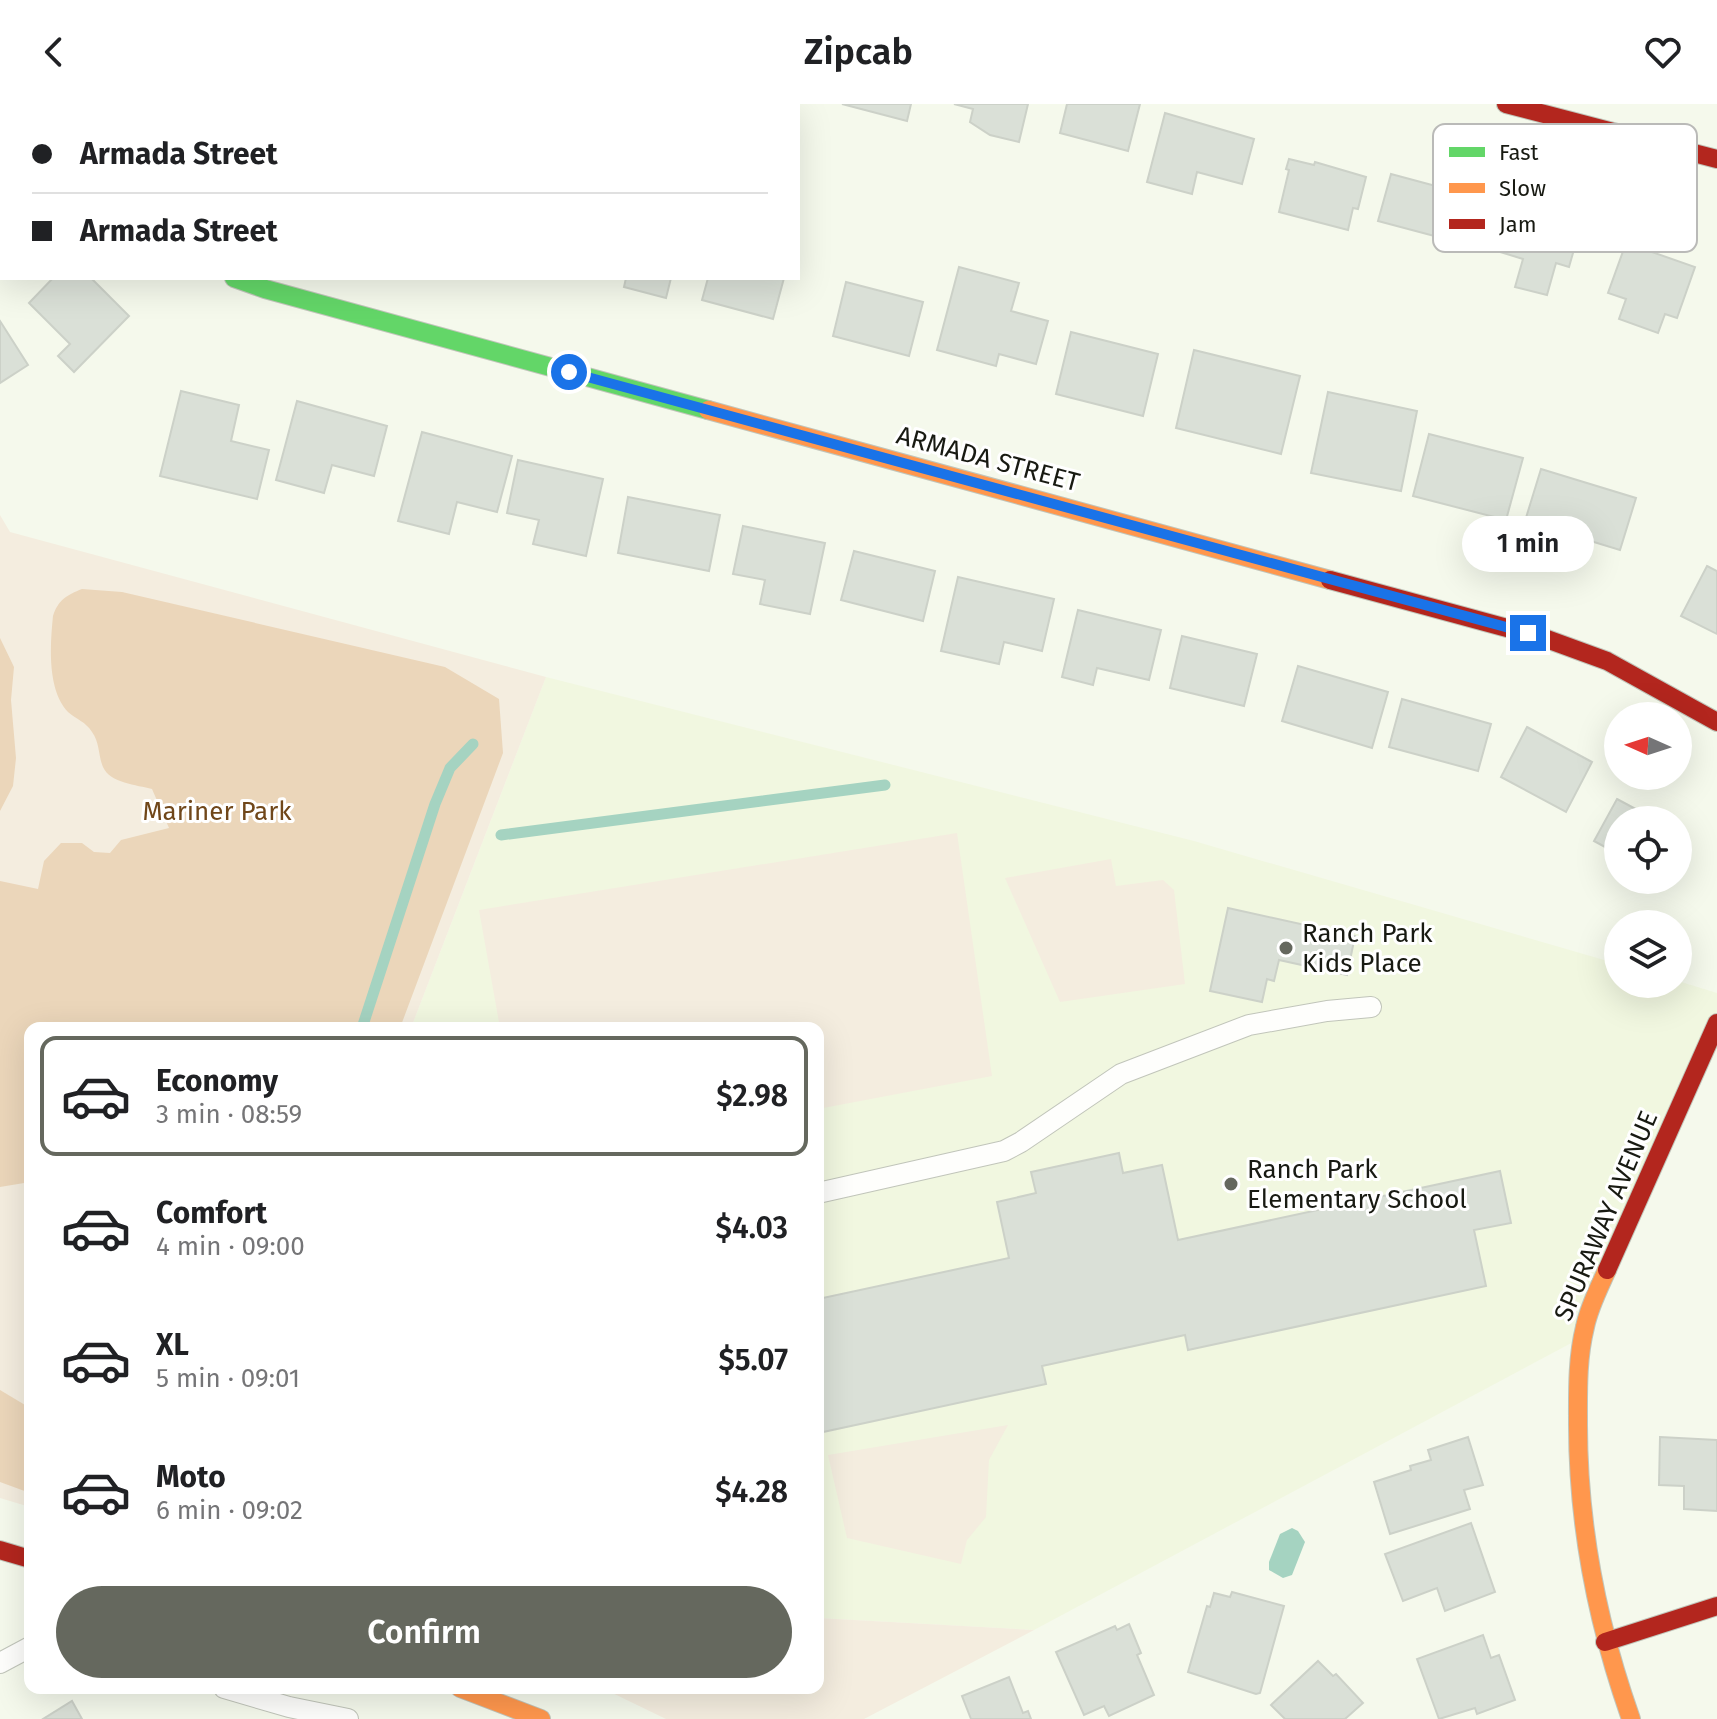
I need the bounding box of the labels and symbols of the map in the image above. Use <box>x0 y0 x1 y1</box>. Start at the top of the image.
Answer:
legend <box>1433 124 1697 252</box>
text: Fast <box>1499 139 1539 166</box>
text: Slow <box>1499 175 1546 202</box>
text: Jam <box>1499 211 1537 238</box>
route start <box>551 354 587 390</box>
street label: ARMADA STREET <box>893 420 1083 498</box>
callout: 1 min <box>1462 517 1594 573</box>
route end <box>1510 615 1546 651</box>
north arrow <box>1604 702 1692 790</box>
park label: Mariner Park <box>142 796 292 827</box>
place label: Ranch Park Kids Place <box>1302 918 1433 979</box>
marker: Ranch Park Kids Place <box>1277 939 1295 957</box>
street label: SPURAWAY AVENUE <box>1548 1106 1664 1326</box>
place label: Ranch Park Elementary School <box>1247 1154 1467 1215</box>
marker: Ranch Park Elementary School <box>1222 1175 1240 1193</box>

